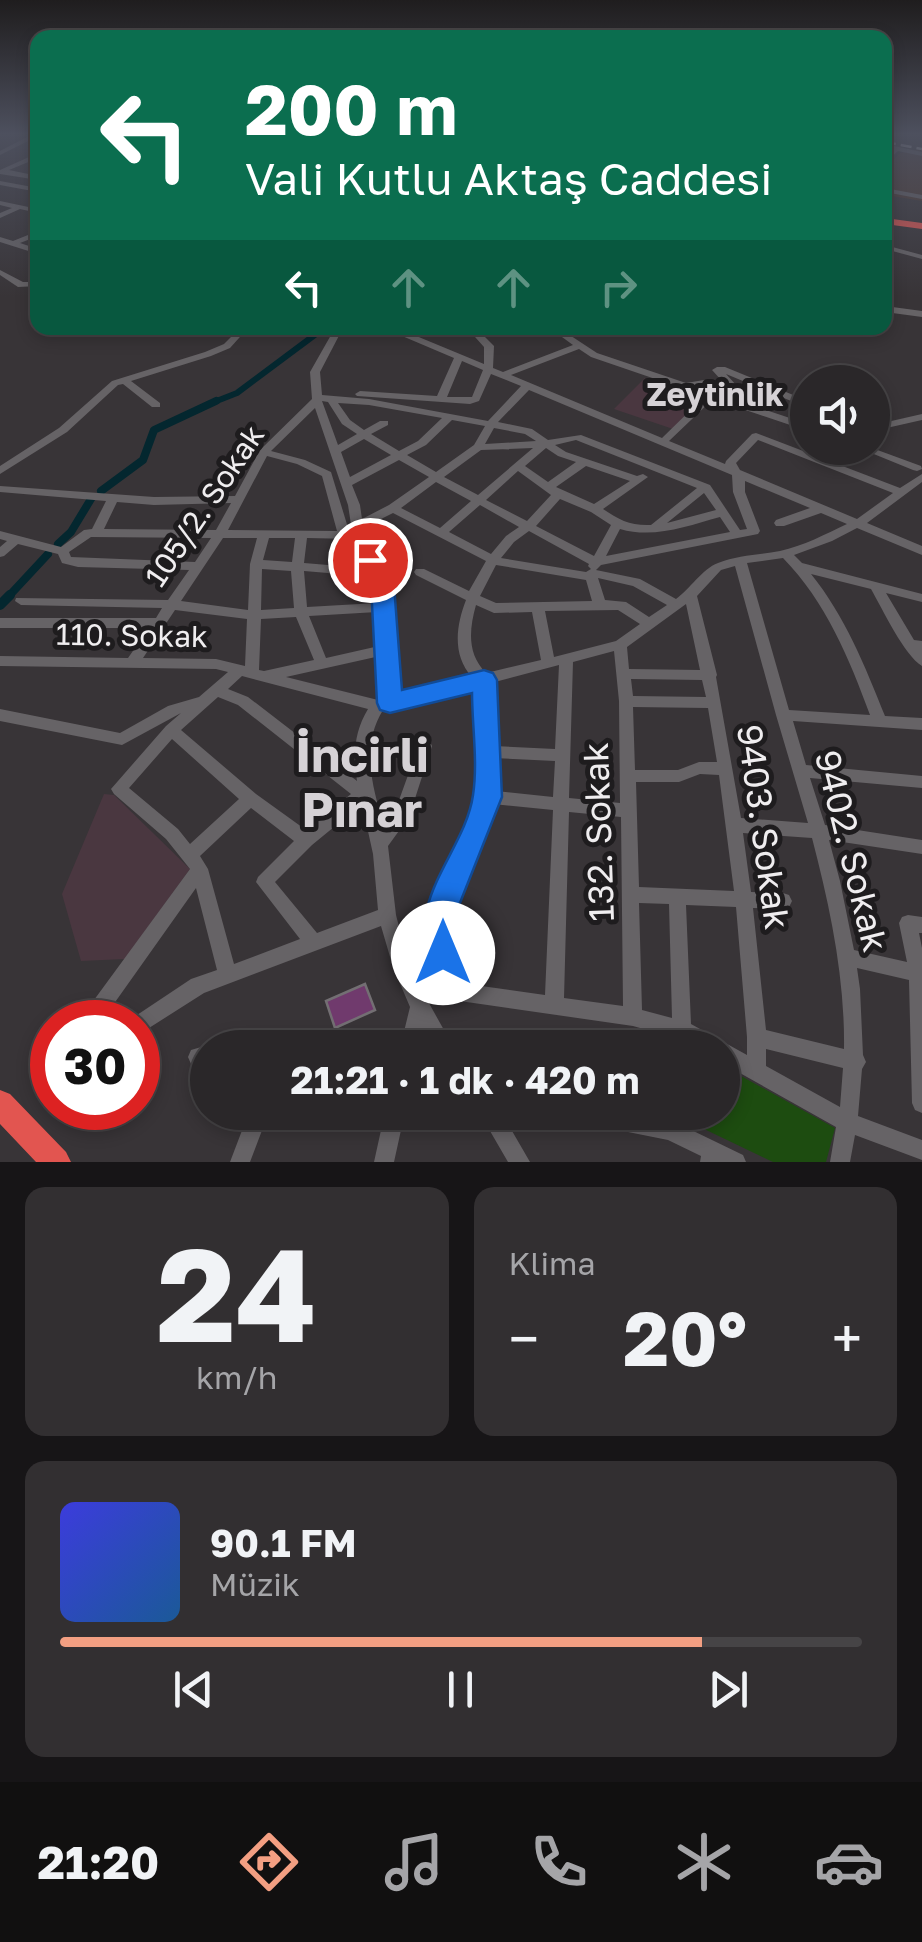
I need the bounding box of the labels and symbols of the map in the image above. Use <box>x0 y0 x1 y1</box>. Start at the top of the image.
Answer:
district label: Zeytinlik <box>647 375 784 413</box>
street label: 105/2. Sokak <box>137 418 271 593</box>
pin <box>328 518 413 603</box>
street label: 110. Sokak <box>56 616 208 654</box>
street label: 9403. Sokak <box>729 722 799 932</box>
district label: İncirli Pınar <box>295 725 429 838</box>
street label: 132. Sokak <box>574 742 622 922</box>
street label: 9402. Sokak <box>807 746 897 956</box>
position arrow <box>391 901 495 1005</box>
speed limit sign: 30 <box>30 1000 160 1130</box>

